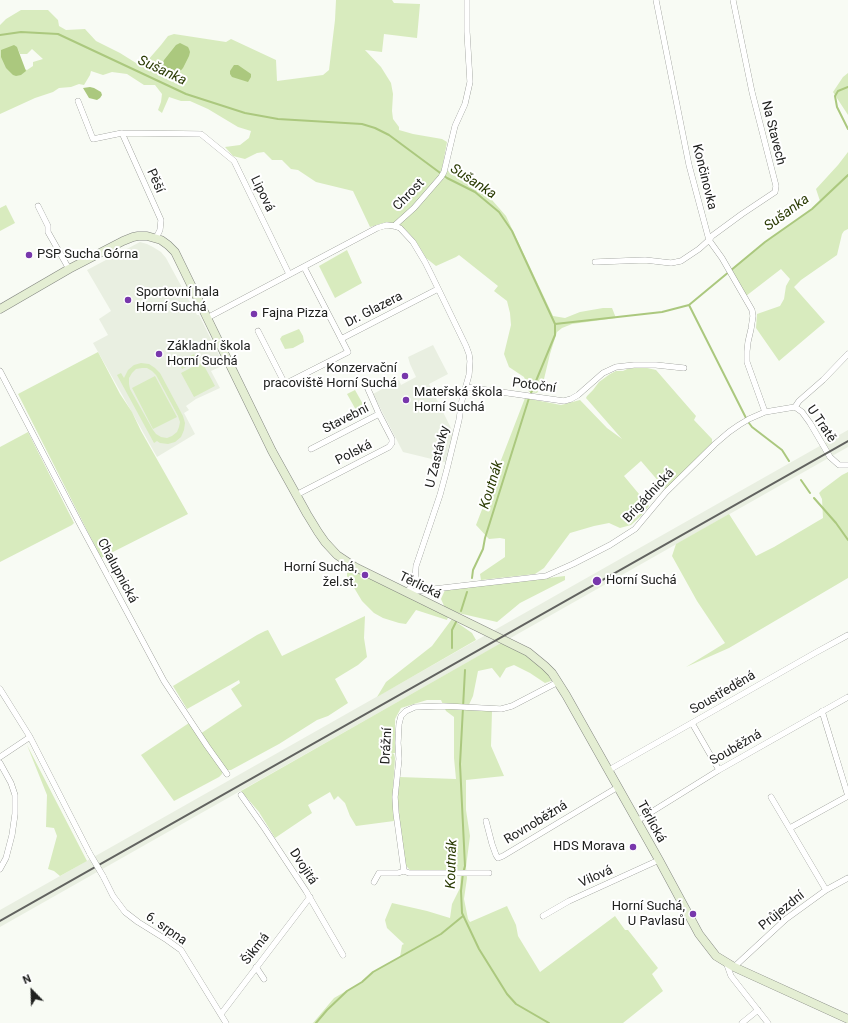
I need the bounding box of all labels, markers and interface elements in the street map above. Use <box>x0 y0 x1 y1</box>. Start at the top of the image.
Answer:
water label: Sušanka <box>135 52 189 90</box>
street label: Na Stavech <box>757 99 789 167</box>
street label: Končinovka <box>688 143 720 211</box>
water label: Sušanka <box>447 161 499 203</box>
street label: Pěší <box>143 166 167 196</box>
street label: Lipová <box>247 173 277 215</box>
street label: Chrost <box>390 176 428 214</box>
water label: Sušanka <box>761 191 813 235</box>
place label: PSP Sucha Górna <box>37 247 138 263</box>
marker: PSP Sucha Górna <box>24 250 34 260</box>
place label: Sportovní hala Horní Suchá <box>136 285 219 316</box>
street label: Dr. Glazera <box>343 289 405 331</box>
marker: Sportovní hala Horní Suchá <box>123 295 133 305</box>
place label: Fajna Pizza <box>262 306 328 322</box>
marker: Fajna Pizza <box>249 309 259 319</box>
place label: Základní škola Horní Suchá <box>167 339 251 370</box>
marker: Základní škola Horní Suchá <box>154 349 164 359</box>
place label: Konzervační pracoviště Horní Suchá <box>263 361 397 392</box>
marker: Konzervační pracoviště Horní Suchá <box>400 371 410 381</box>
street label: Potoční <box>511 375 557 397</box>
place label: Mateřská škola Horní Suchá <box>414 385 503 416</box>
marker: Mateřská škola Horní Suchá <box>401 395 411 405</box>
street label: Stavební <box>320 401 372 437</box>
street label: U Tratě <box>803 403 839 445</box>
street label: U Zastávky <box>423 424 453 490</box>
street label: Polská <box>333 437 375 469</box>
water label: Koutnák <box>477 459 507 511</box>
street label: Brigádnická <box>620 466 678 526</box>
street label: Chalupnická <box>93 536 141 606</box>
place label: Horní Suchá, žel.st. <box>284 560 357 591</box>
street label: Těrlická <box>396 569 444 603</box>
marker: Horní Suchá, žel.st. <box>360 570 370 580</box>
place label: Horní Suchá <box>606 573 677 589</box>
marker: Horní Suchá <box>591 575 603 587</box>
street label: Soustředěná <box>688 668 758 718</box>
street label: Drážní <box>378 727 396 765</box>
street label: Souběžná <box>707 727 765 769</box>
street label: Rovnoběžná <box>502 798 570 848</box>
street label: Těrlická <box>633 798 669 846</box>
water label: Koutnák <box>443 839 461 889</box>
place label: HDS Morava <box>553 839 625 855</box>
marker: HDS Morava <box>628 842 638 852</box>
street label: Dvojitá <box>286 846 320 888</box>
street label: Vilová <box>577 863 615 891</box>
street label: Průjezdní <box>756 888 808 934</box>
place label: Horní Suchá, U Pavlasů <box>612 899 685 930</box>
street label: 6. srpna <box>142 909 190 949</box>
marker: Horní Suchá, U Pavlasů <box>688 909 698 919</box>
street label: Šikmá <box>239 930 273 968</box>
north arrow <box>12 971 52 1011</box>
text: N <box>21 972 33 987</box>

